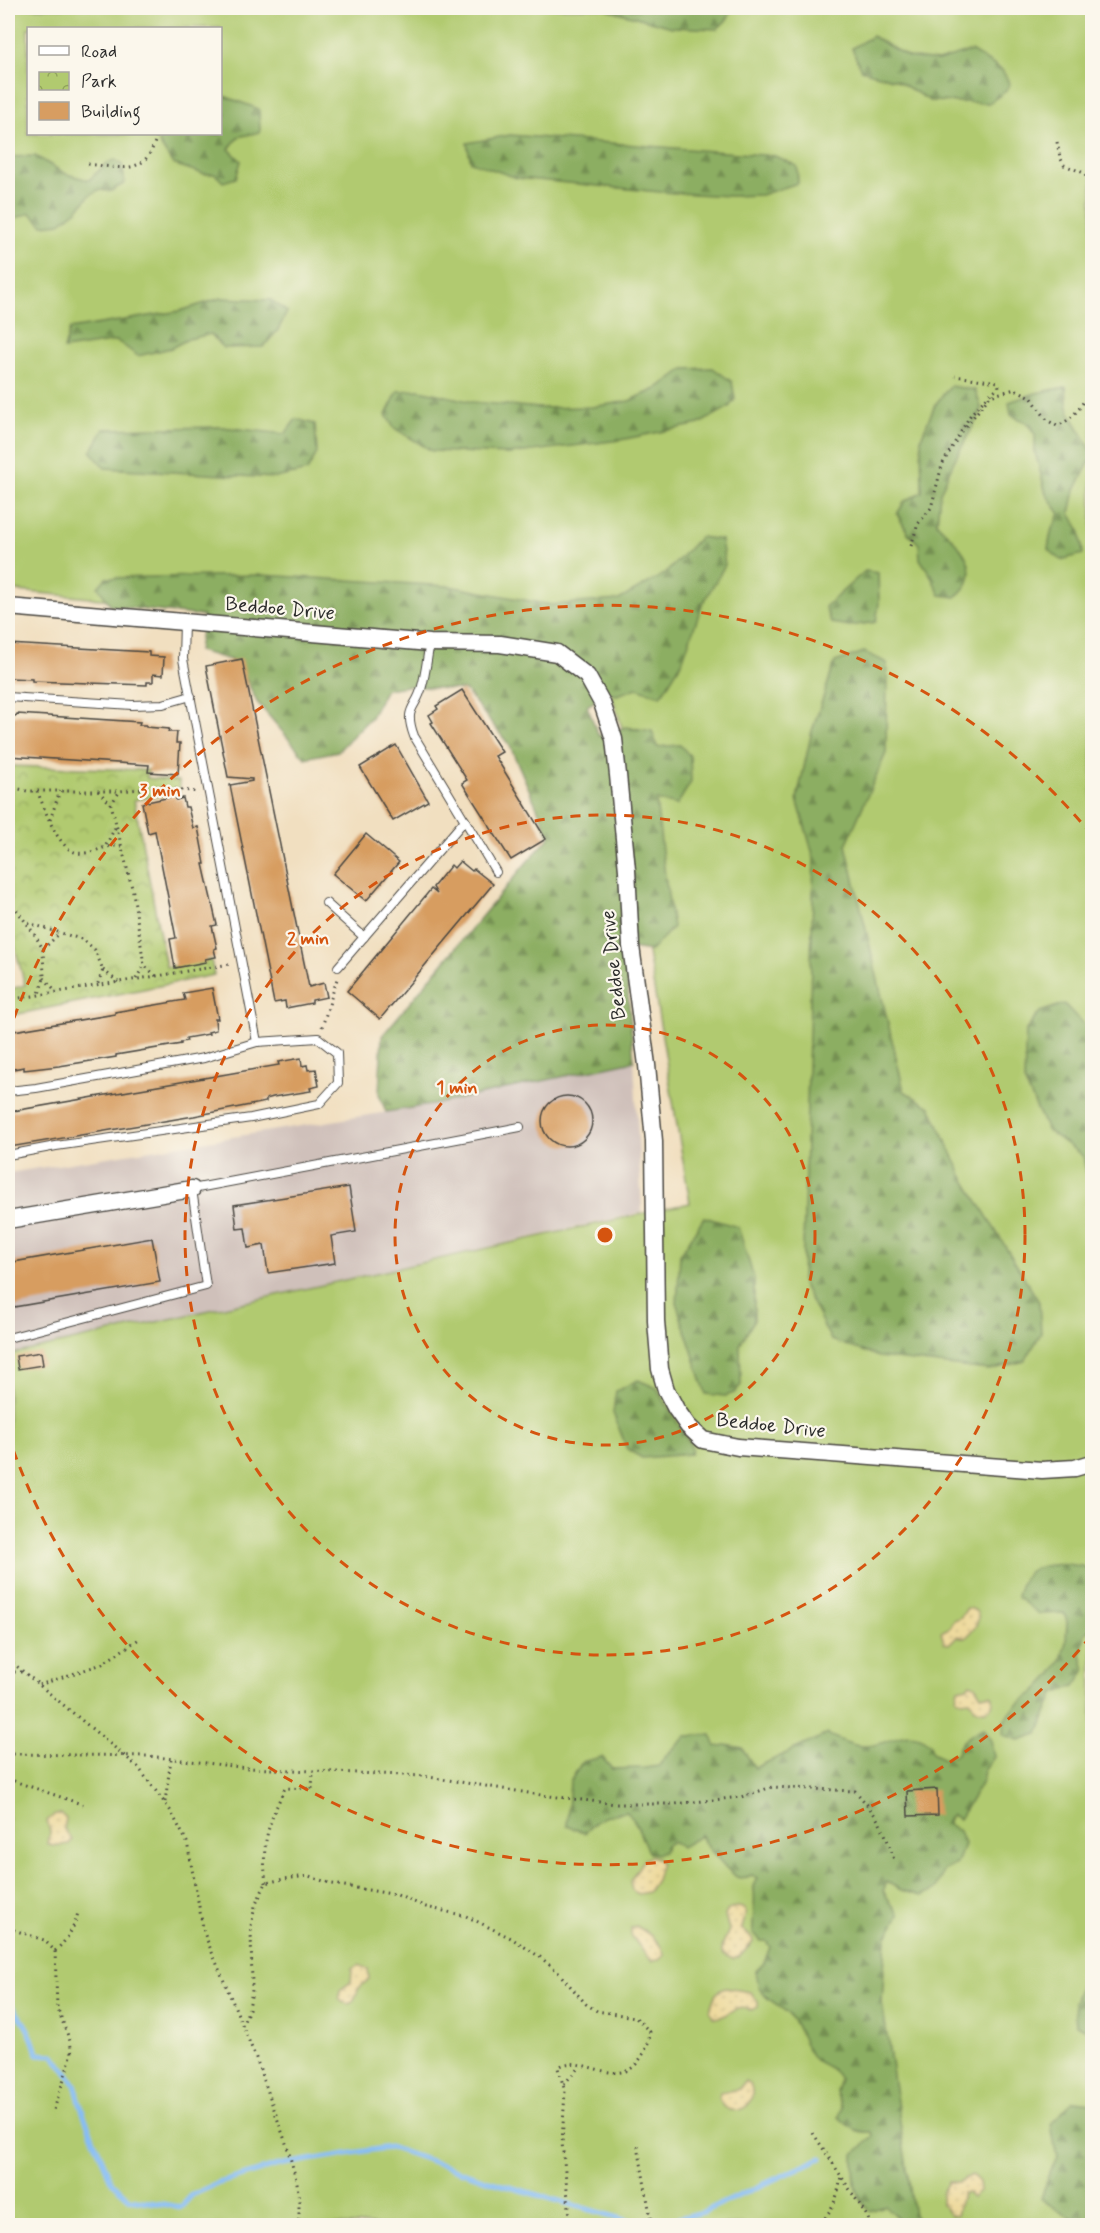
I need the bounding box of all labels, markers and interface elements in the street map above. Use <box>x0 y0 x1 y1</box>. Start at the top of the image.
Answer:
legend <box>27 27 222 135</box>
text: Road <box>81 40 117 64</box>
text: Park <box>81 70 117 94</box>
text: Building <box>81 100 141 126</box>
street label: Beddoe Drive <box>224 591 336 627</box>
text: 3 min <box>139 779 181 803</box>
street label: Beddoe Drive <box>595 909 633 1021</box>
text: 2 min <box>287 927 329 951</box>
text: 1 min <box>436 1076 478 1100</box>
centre of rings <box>595 1225 615 1245</box>
street label: Beddoe Drive <box>715 1407 827 1445</box>

